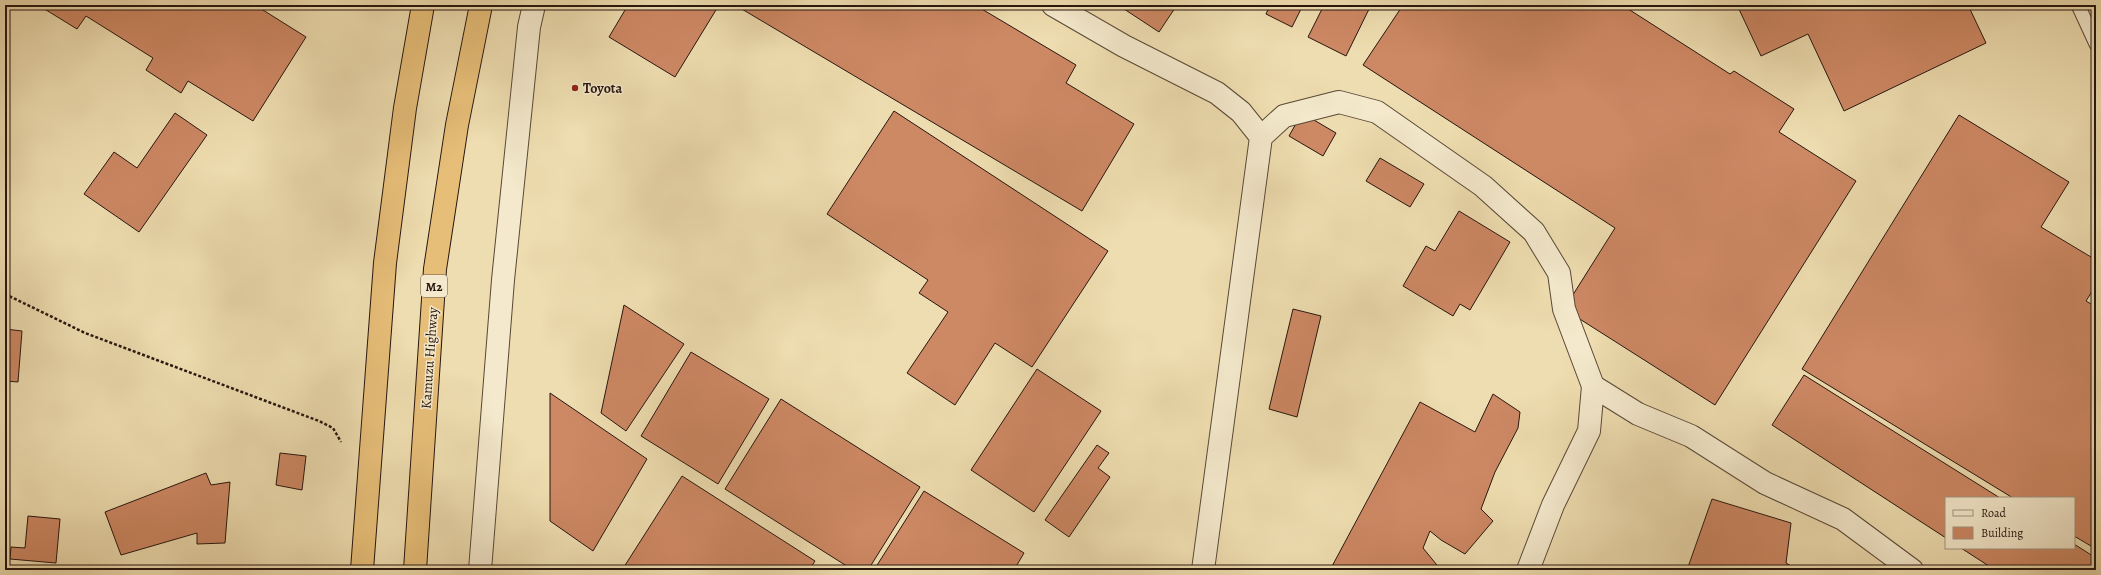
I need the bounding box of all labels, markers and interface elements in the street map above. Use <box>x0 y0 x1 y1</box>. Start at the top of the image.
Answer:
place label: Toyota <box>583 79 623 98</box>
marker: Toyota <box>570 83 580 93</box>
road number: M2 <box>421 275 447 297</box>
street label: Kamuzu Highway <box>416 306 443 410</box>
legend <box>1945 497 2075 549</box>
text: Road <box>1981 505 2007 521</box>
text: Building <box>1981 525 2023 541</box>

